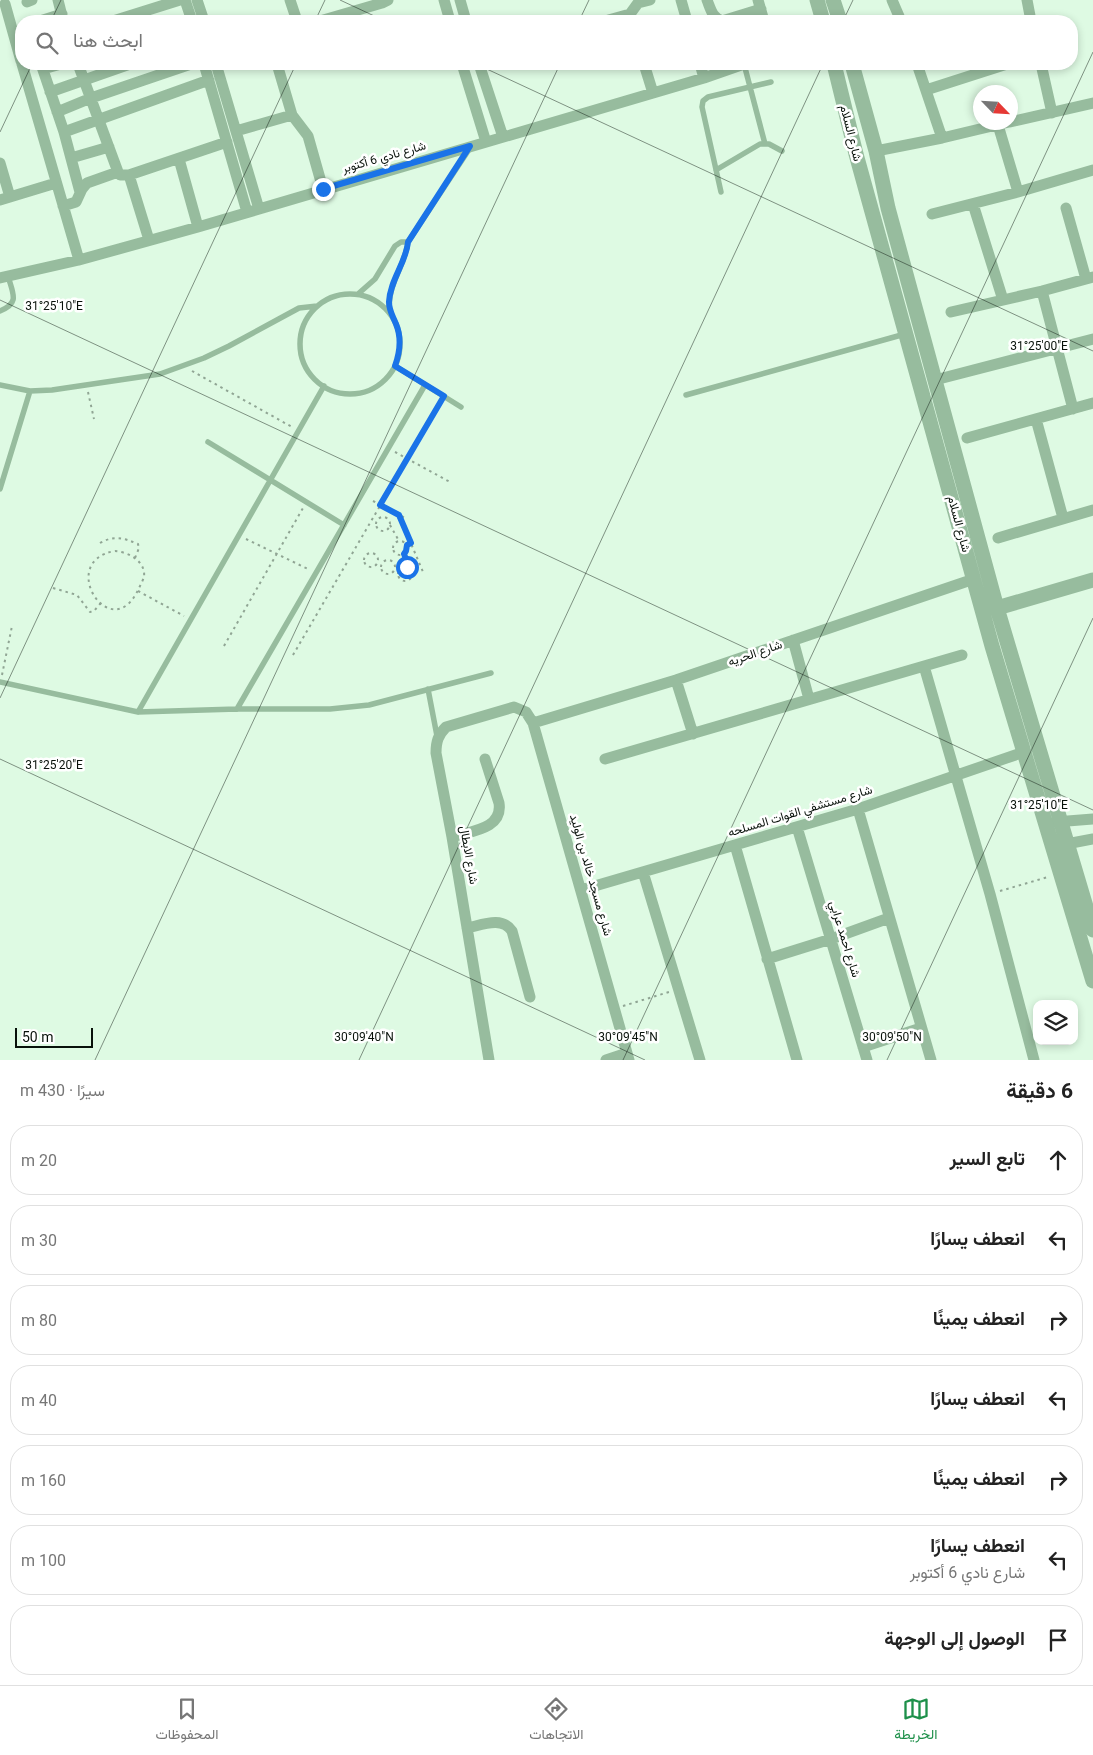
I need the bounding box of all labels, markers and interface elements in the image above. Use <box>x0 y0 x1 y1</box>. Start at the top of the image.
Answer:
search box <box>15 15 1078 70</box>
icon: search <box>33 29 61 57</box>
text: ابحث هنا <box>73 29 143 52</box>
north arrow <box>973 85 1018 130</box>
street label: شارع السلام <box>835 103 865 163</box>
street label: شارع نادي 6 أكتوبر <box>340 138 428 179</box>
route end <box>312 178 335 201</box>
text: 31°25'10"E <box>25 299 83 313</box>
text: 31°25'00"E <box>1010 339 1068 353</box>
street label: شارع السلام <box>943 494 973 554</box>
route start <box>396 556 419 579</box>
street label: شارع الحريه <box>726 637 784 671</box>
text: 31°25'20"E <box>25 758 83 772</box>
street label: شارع مستشفي القوات المسلحه <box>726 782 875 843</box>
text: 31°25'10"E <box>1010 798 1068 812</box>
street label: شارع مسجد خالد بن الوليد <box>565 812 615 938</box>
street label: شارع الابطال <box>455 825 481 886</box>
street label: شارع احمد عرابي <box>824 899 863 980</box>
map controls <box>1033 1000 1078 1045</box>
button: layers <box>1033 1000 1078 1045</box>
scale bar <box>15 1025 92 1048</box>
text: 50 m <box>22 1029 54 1045</box>
text: 30°09'40"N <box>334 1030 394 1044</box>
text: 30°09'45"N <box>598 1030 658 1044</box>
text: 30°09'50"N <box>862 1030 922 1044</box>
text: 6 دقيقة <box>1006 1079 1073 1103</box>
text: سيرًا · 430 m <box>20 1081 105 1100</box>
icon: ahead <box>1044 1146 1072 1174</box>
text: تابع السير <box>949 1147 1025 1170</box>
text: 20 m <box>21 1151 57 1170</box>
icon: left <box>1044 1226 1072 1254</box>
text: انعطف يسارًا <box>930 1227 1025 1250</box>
text: 30 m <box>21 1231 57 1250</box>
icon: right <box>1044 1306 1072 1334</box>
text: انعطف يمينًا <box>933 1307 1025 1330</box>
text: 80 m <box>21 1311 57 1330</box>
icon: left <box>1044 1386 1072 1414</box>
text: انعطف يسارًا <box>930 1387 1025 1410</box>
text: 40 m <box>21 1391 57 1410</box>
icon: right <box>1044 1466 1072 1494</box>
text: انعطف يمينًا <box>933 1467 1025 1490</box>
text: 160 m <box>21 1471 66 1490</box>
text: انعطف يسارًا <box>930 1534 1025 1557</box>
icon: left <box>1044 1546 1072 1574</box>
text: 100 m <box>21 1551 66 1570</box>
text: شارع نادي 6 أكتوبر <box>910 1563 1025 1582</box>
icon: arrive <box>1044 1626 1072 1654</box>
text: الوصول إلى الوجهة <box>884 1627 1025 1650</box>
tab: المحفوظات <box>155 1695 218 1747</box>
tab: الاتجاهات <box>529 1695 584 1747</box>
tab: الخريطة <box>894 1695 938 1747</box>

